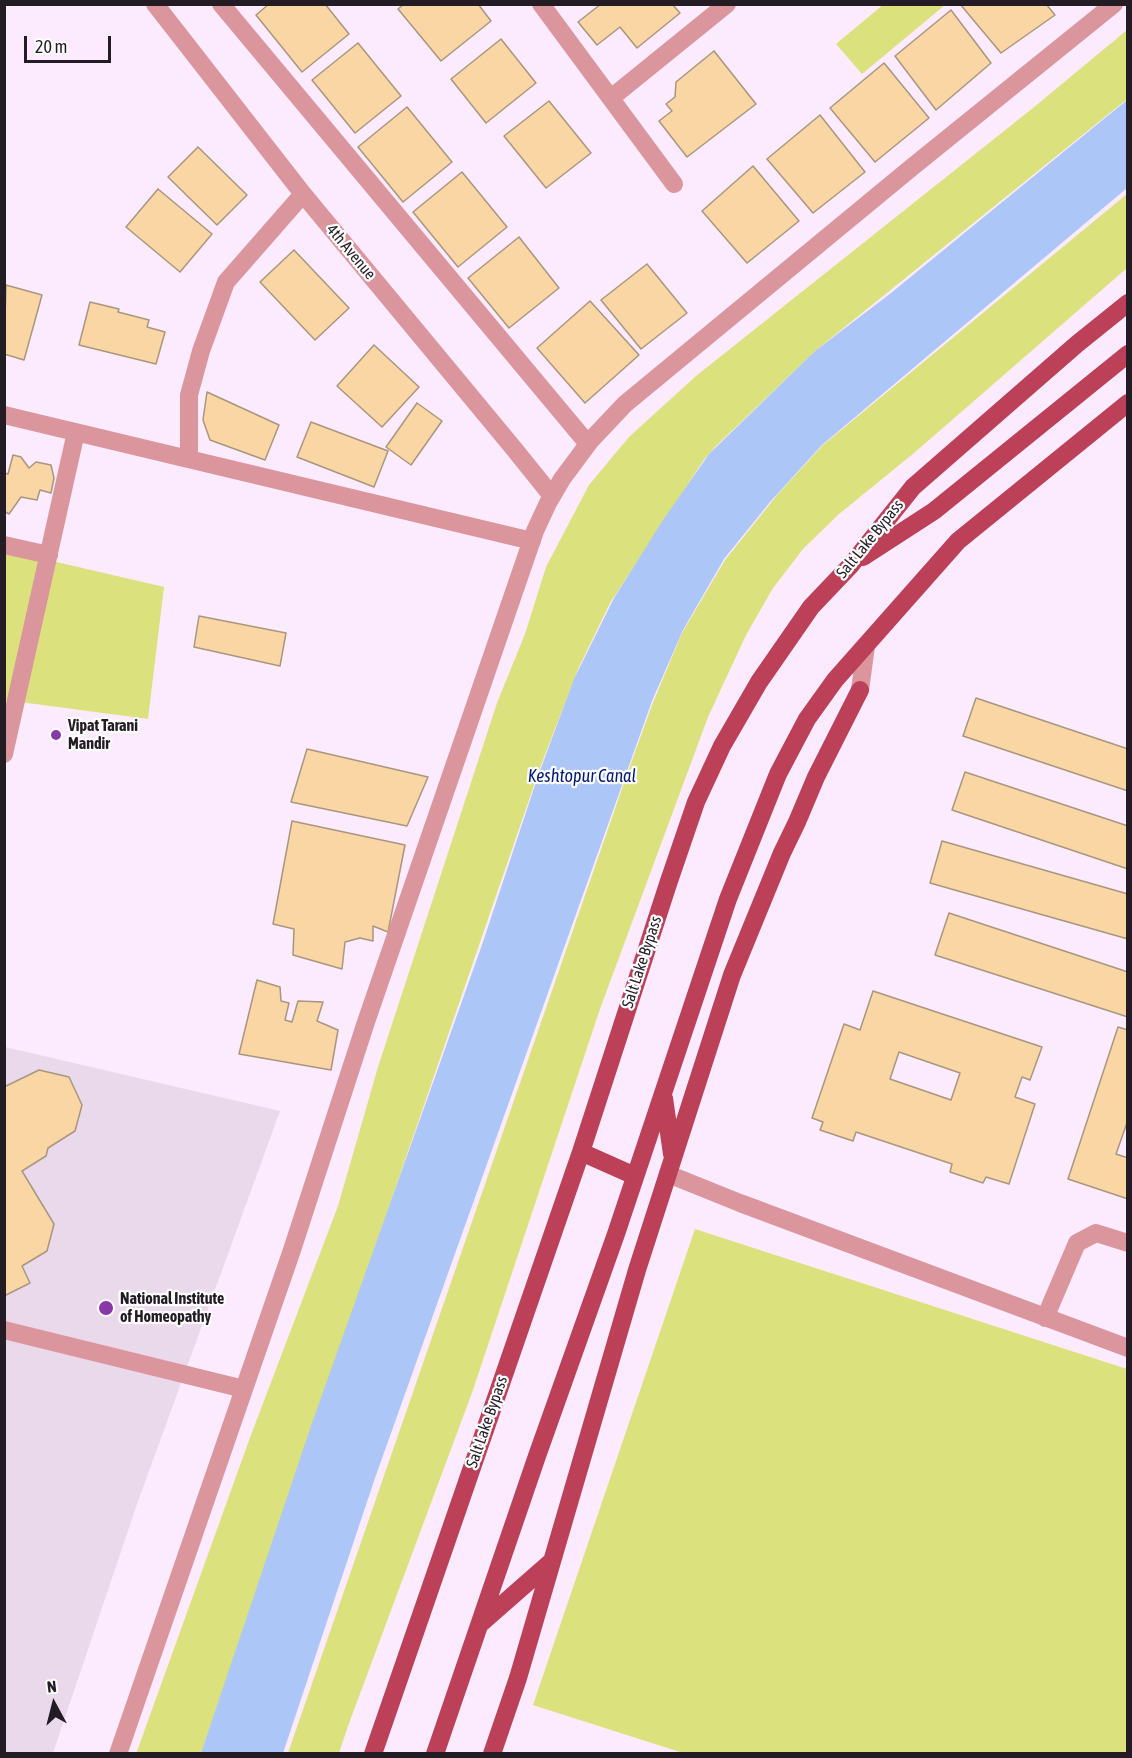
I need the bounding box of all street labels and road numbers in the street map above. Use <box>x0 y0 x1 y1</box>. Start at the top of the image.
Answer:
street label: 4th Avenue <box>322 220 380 284</box>
street label: Salt Lake Bypass <box>832 496 908 582</box>
street label: Salt Lake Bypass <box>618 914 666 1010</box>
street label: Salt Lake Bypass <box>462 1374 512 1470</box>

